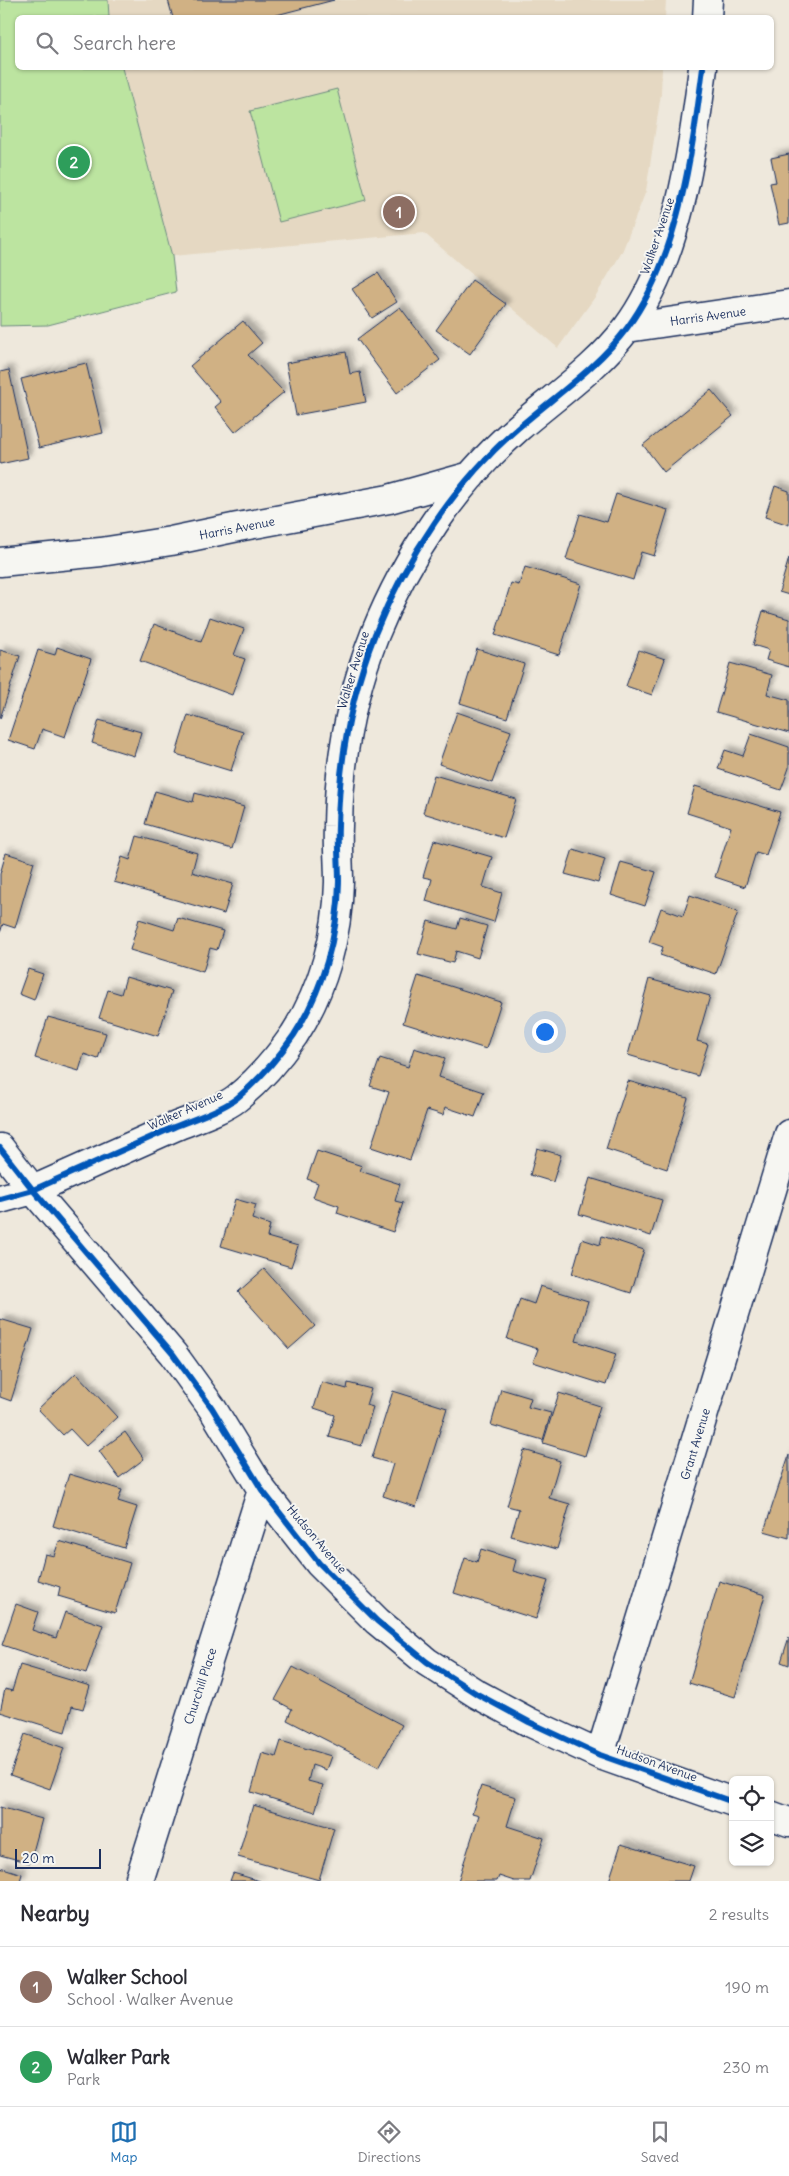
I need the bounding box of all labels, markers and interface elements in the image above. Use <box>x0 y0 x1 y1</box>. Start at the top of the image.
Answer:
search box <box>15 15 774 70</box>
icon: search <box>33 29 61 57</box>
text: Search here <box>73 31 176 55</box>
pin: 2 <box>58 143 90 181</box>
pin: 1 <box>383 193 415 231</box>
street label: Walker Avenue <box>637 195 677 277</box>
street label: Harris Avenue <box>669 303 747 329</box>
street label: Harris Avenue <box>198 513 276 543</box>
street label: Walker Avenue <box>334 629 372 711</box>
your location <box>532 1019 558 1045</box>
street label: Walker Avenue <box>145 1087 225 1133</box>
street label: Grant Avenue <box>677 1406 713 1482</box>
street label: Hudson Avenue <box>284 1502 350 1576</box>
street label: Churchill Place <box>181 1646 219 1726</box>
street label: Hudson Avenue <box>615 1741 699 1785</box>
map controls <box>729 1776 774 1866</box>
button: locate <box>729 1776 774 1821</box>
button: layers <box>729 1821 774 1866</box>
scale bar <box>15 1846 101 1869</box>
text: 20 m <box>22 1849 55 1867</box>
text: Nearby <box>20 1900 90 1927</box>
text: 2 results <box>709 1904 769 1924</box>
text: Walker School <box>67 1965 188 1989</box>
text: 1 <box>33 1977 39 1997</box>
text: 190 m <box>725 1977 769 1997</box>
text: School · Walker Avenue <box>67 1989 233 2009</box>
text: Walker Park <box>67 2045 170 2069</box>
text: 2 <box>32 2057 40 2077</box>
text: 230 m <box>723 2057 769 2077</box>
text: Park <box>67 2069 100 2089</box>
tab: Map <box>110 2118 138 2166</box>
tab: Directions <box>358 2118 421 2166</box>
tab: Saved <box>641 2118 679 2166</box>

